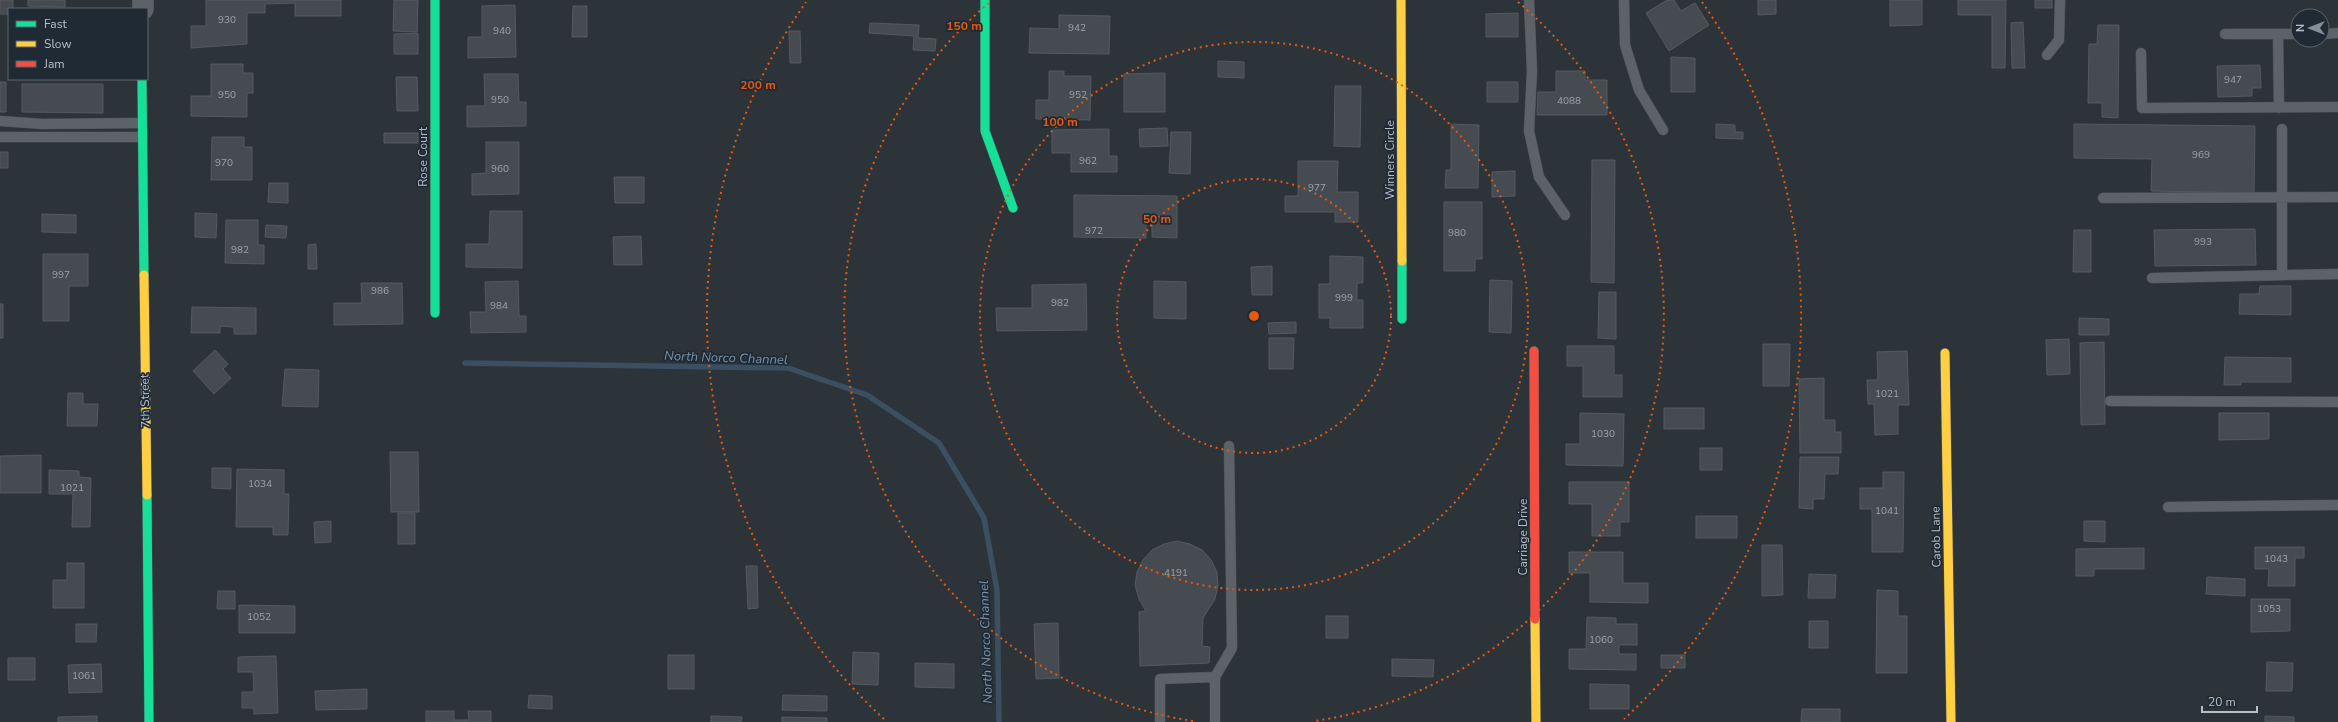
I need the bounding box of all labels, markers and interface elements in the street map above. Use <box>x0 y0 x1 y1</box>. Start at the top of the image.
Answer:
legend <box>8 8 148 80</box>
north arrow <box>2290 8 2330 48</box>
house number: 930 <box>218 13 236 27</box>
text: Fast <box>44 16 67 32</box>
text: 150 m <box>946 18 982 34</box>
house number: 942 <box>1068 21 1086 35</box>
house number: 940 <box>493 24 511 38</box>
text: N <box>2293 24 2308 32</box>
text: Slow <box>44 36 72 52</box>
text: Jam <box>43 56 65 72</box>
house number: 947 <box>2224 73 2242 87</box>
text: 200 m <box>740 77 776 93</box>
house number: 950 <box>218 88 236 102</box>
house number: 952 <box>1069 88 1087 102</box>
house number: 950 <box>491 93 509 107</box>
house number: 4088 <box>1557 94 1581 108</box>
text: 100 m <box>1042 114 1078 130</box>
street label: Winners Circle <box>1382 120 1398 200</box>
street label: Rose Court <box>415 126 431 187</box>
house number: 969 <box>2192 148 2210 162</box>
house number: 962 <box>1079 154 1097 168</box>
house number: 970 <box>215 156 233 170</box>
house number: 960 <box>491 162 509 176</box>
house number: 977 <box>1308 181 1326 195</box>
text: 50 m <box>1143 211 1171 227</box>
house number: 972 <box>1085 224 1103 238</box>
house number: 980 <box>1448 226 1466 240</box>
house number: 993 <box>2194 235 2212 249</box>
house number: 982 <box>231 243 249 257</box>
house number: 997 <box>52 268 70 282</box>
house number: 986 <box>371 284 389 298</box>
house number: 999 <box>1335 291 1353 305</box>
house number: 982 <box>1051 296 1069 310</box>
house number: 984 <box>490 299 508 313</box>
centre of rings <box>1247 309 1261 323</box>
water label: North Norco Channel <box>664 347 788 369</box>
street label: 7th Street <box>137 373 153 428</box>
house number: 1021 <box>1875 387 1899 401</box>
house number: 1030 <box>1591 427 1615 441</box>
house number: 1034 <box>248 477 272 491</box>
house number: 1021 <box>60 481 84 495</box>
street label: Carriage Drive <box>1515 499 1531 575</box>
house number: 1041 <box>1875 504 1899 518</box>
street label: Carob Lane <box>1927 506 1945 568</box>
house number: 1043 <box>2264 552 2288 566</box>
house number: 4191 <box>1164 566 1188 580</box>
water label: North Norco Channel <box>975 580 997 704</box>
house number: 1053 <box>2257 602 2281 616</box>
house number: 1052 <box>247 610 271 624</box>
house number: 1060 <box>1589 633 1613 647</box>
house number: 1061 <box>72 669 96 683</box>
scale bar <box>2202 688 2257 714</box>
text: 20 m <box>2208 694 2236 710</box>

